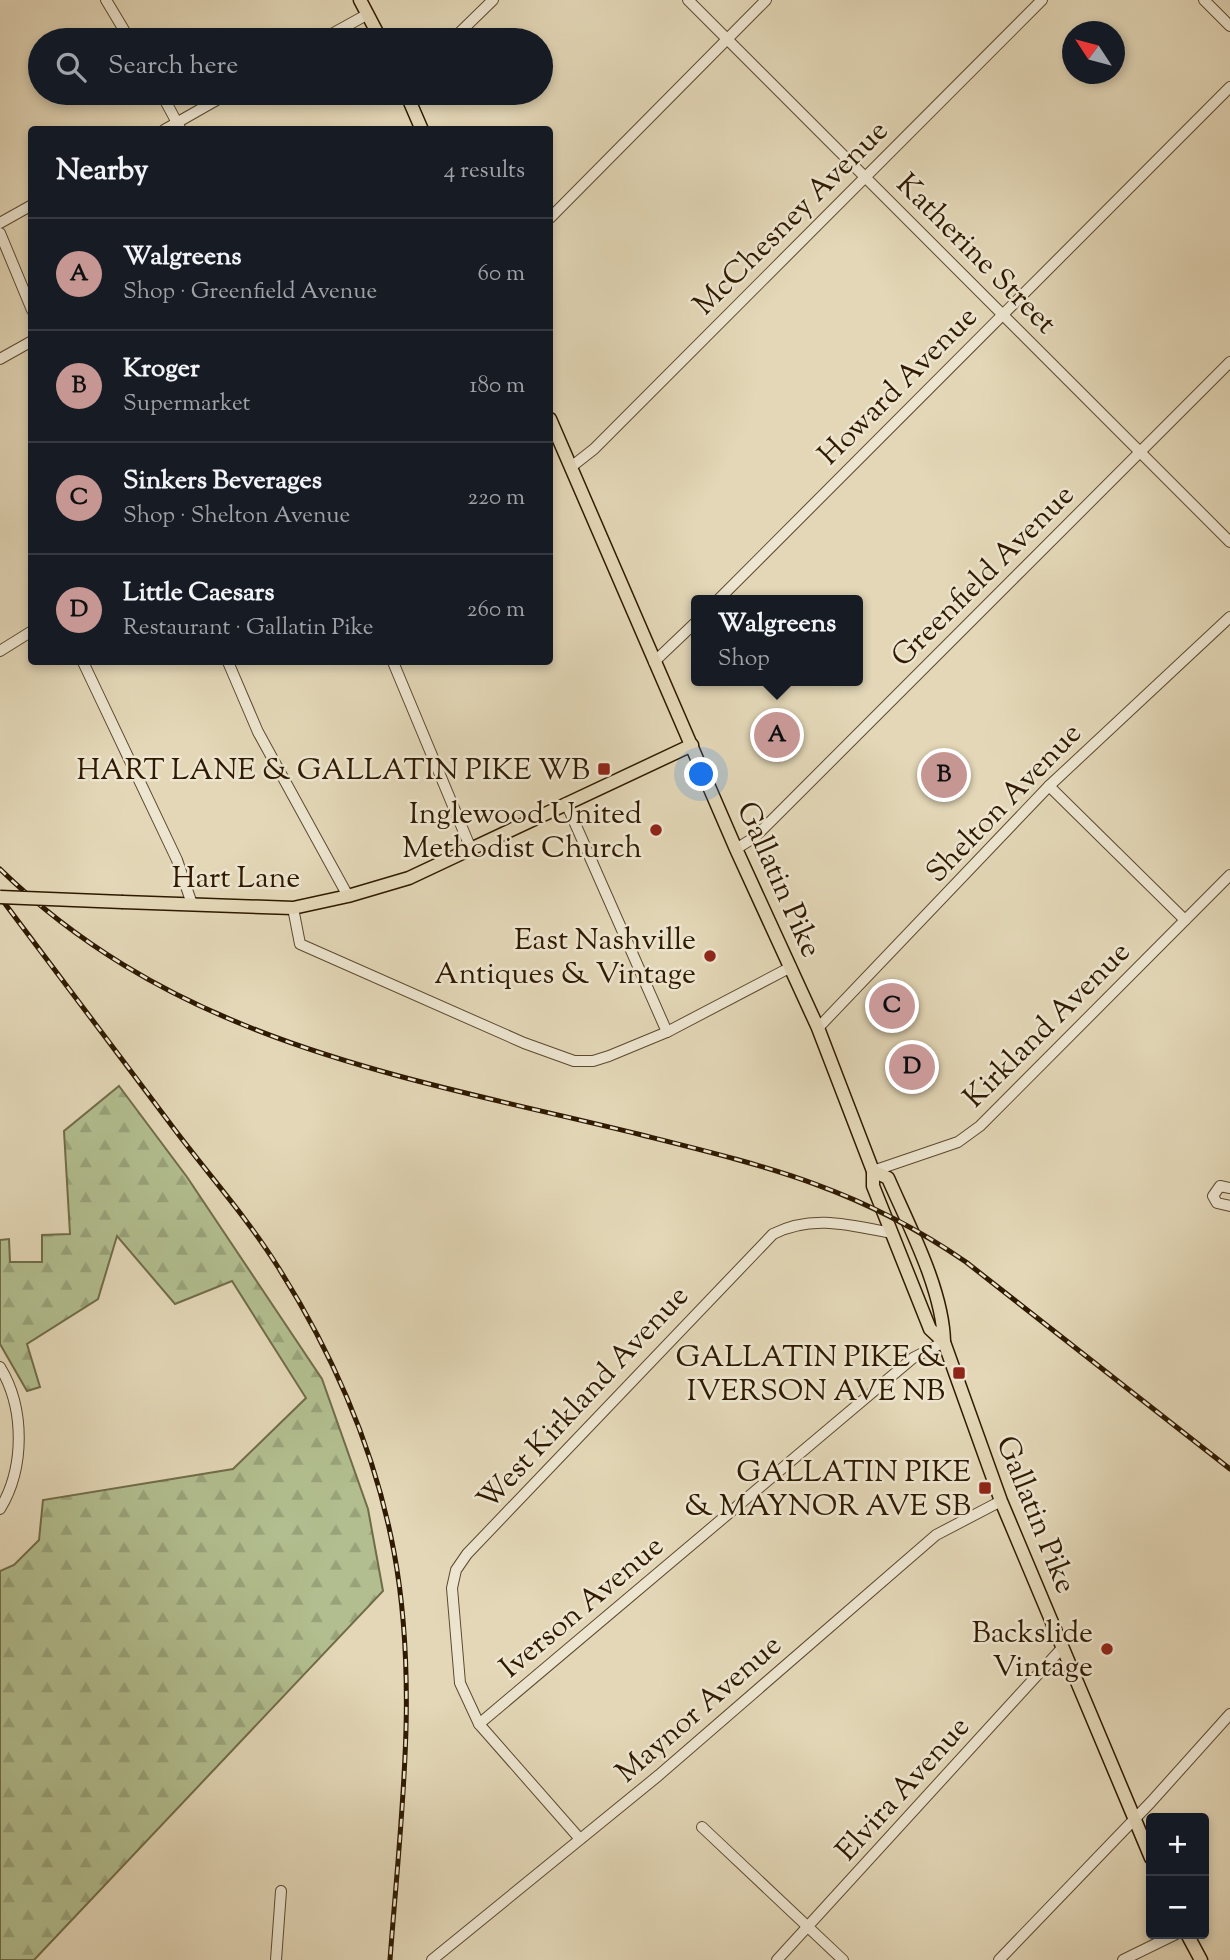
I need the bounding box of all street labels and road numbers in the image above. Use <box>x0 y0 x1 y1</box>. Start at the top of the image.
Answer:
street label: McChesney Avenue <box>684 111 899 326</box>
street label: Katherine Street <box>885 165 1065 345</box>
street label: Howard Avenue <box>809 297 988 476</box>
street label: Greenfield Avenue <box>883 476 1085 678</box>
street label: Shelton Avenue <box>917 714 1093 894</box>
street label: Gallatin Pike <box>724 795 831 965</box>
street label: Hart Lane <box>172 858 300 901</box>
street label: Kirkland Avenue <box>955 933 1141 1119</box>
street label: West Kirkland Avenue <box>468 1277 700 1521</box>
street label: Gallatin Pike <box>984 1430 1086 1600</box>
street label: Iverson Avenue <box>491 1526 674 1689</box>
street label: Maynor Avenue <box>607 1626 792 1794</box>
street label: Elvira Avenue <box>827 1708 981 1872</box>

